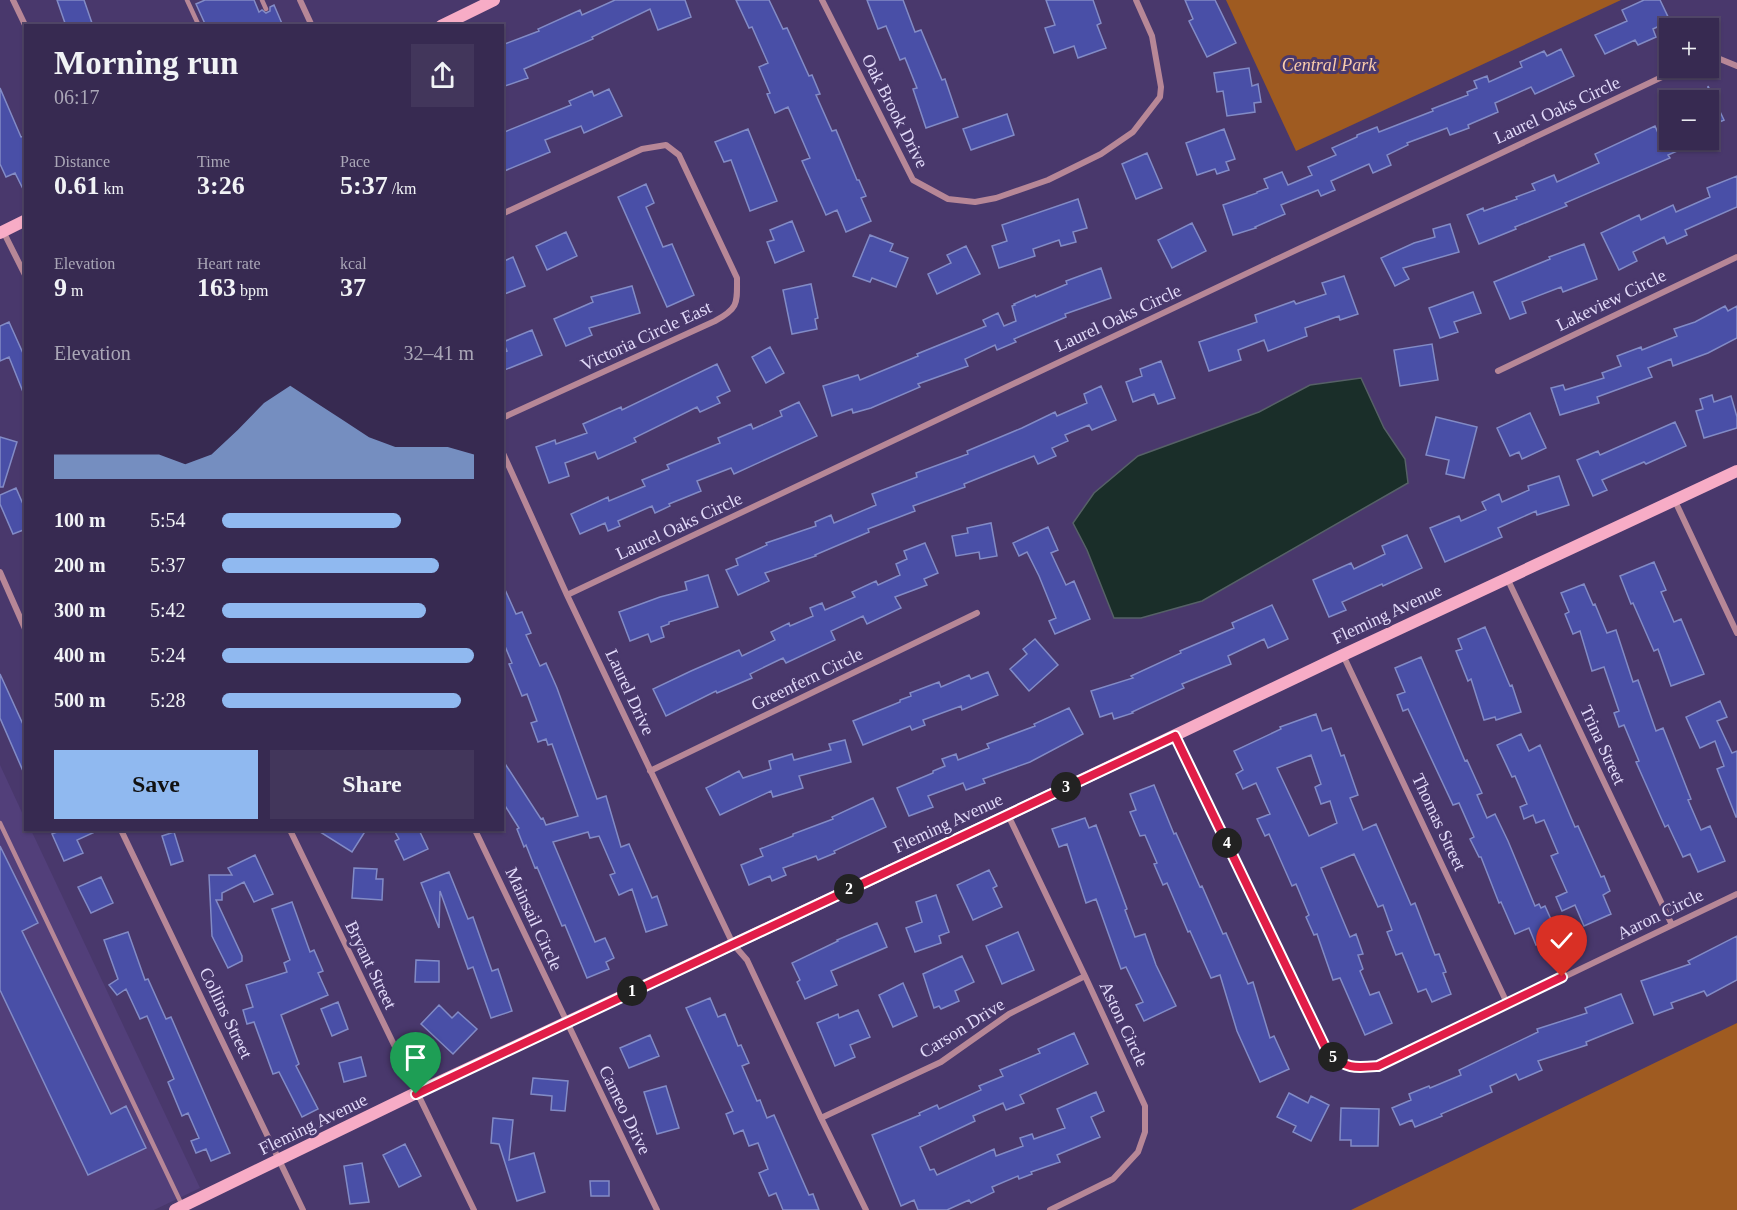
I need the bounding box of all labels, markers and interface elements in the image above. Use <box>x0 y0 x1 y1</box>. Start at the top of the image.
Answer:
map controls <box>1659 18 1719 150</box>
button: + <box>1659 18 1719 78</box>
button: share <box>411 44 474 107</box>
text: Morning run <box>54 45 238 81</box>
street label: Oak Brook Drive <box>858 51 932 171</box>
park label: Central Park <box>1282 55 1377 75</box>
street label: Laurel Oaks Circle <box>1491 72 1623 148</box>
text: 06:17 <box>54 86 100 108</box>
button: − <box>1659 90 1719 150</box>
text: Distance <box>54 153 110 170</box>
text: Time <box>197 153 230 170</box>
text: Pace <box>340 153 370 170</box>
text: 0.61 <box>54 171 100 200</box>
text: 3:26 <box>197 171 245 200</box>
text: 5:37 <box>340 171 388 200</box>
text: km <box>100 180 124 197</box>
text: /km <box>388 180 417 197</box>
text: Elevation <box>54 255 115 272</box>
text: Heart rate <box>197 255 261 272</box>
text: kcal <box>340 255 367 272</box>
street label: Lakeview Circle <box>1553 265 1669 335</box>
text: 9 <box>54 273 67 302</box>
text: 163 <box>197 273 236 302</box>
text: 37 <box>340 273 366 302</box>
street label: Laurel Oaks Circle <box>1052 280 1184 356</box>
text: m <box>67 282 83 299</box>
text: bpm <box>236 282 268 299</box>
street label: Victoria Circle East <box>577 297 715 375</box>
text: Elevation <box>54 342 131 364</box>
text: 32–41 m <box>403 342 474 364</box>
street label: Laurel Oaks Circle <box>613 488 745 564</box>
text: 100 m <box>54 509 106 531</box>
text: 5:54 <box>150 509 186 531</box>
text: 200 m <box>54 554 106 576</box>
text: 5:37 <box>150 554 186 576</box>
street label: Fleming Avenue <box>1329 580 1445 648</box>
text: 300 m <box>54 599 106 621</box>
text: 5:42 <box>150 599 186 621</box>
street label: Greenfern Circle <box>748 643 866 715</box>
text: 400 m <box>54 644 106 666</box>
text: 5:24 <box>150 644 186 666</box>
street label: Laurel Drive <box>601 646 659 738</box>
text: 500 m <box>54 689 106 711</box>
text: 5:28 <box>150 689 186 711</box>
street label: Trina Street <box>1576 702 1630 788</box>
button: Save <box>54 750 258 819</box>
button: Share <box>270 750 474 819</box>
street label: Thomas Street <box>1408 770 1470 874</box>
pin: 3 <box>1051 772 1081 802</box>
text: 3 <box>1062 778 1070 795</box>
street label: Fleming Avenue <box>890 789 1006 857</box>
pin: 4 <box>1212 828 1242 858</box>
text: 4 <box>1223 834 1231 851</box>
street label: Mainsail Circle <box>501 864 567 974</box>
pin: 2 <box>834 874 864 904</box>
text: 2 <box>845 880 853 897</box>
street label: Aaron Circle <box>1614 885 1706 943</box>
pin <box>1536 915 1587 977</box>
street label: Bryant Street <box>341 918 401 1012</box>
icon: check <box>1545 924 1578 957</box>
street label: Collins Street <box>195 964 257 1062</box>
pin: 1 <box>617 976 647 1006</box>
street label: Aston Circle <box>1096 978 1152 1070</box>
text: 1 <box>628 982 636 999</box>
street label: Carson Drive <box>916 994 1008 1062</box>
pin <box>390 1032 441 1094</box>
icon: arrive <box>399 1041 432 1074</box>
pin: 5 <box>1318 1042 1348 1072</box>
text: 5 <box>1329 1048 1337 1065</box>
street label: Cameo Drive <box>595 1062 655 1158</box>
street label: Fleming Avenue <box>256 1089 370 1159</box>

